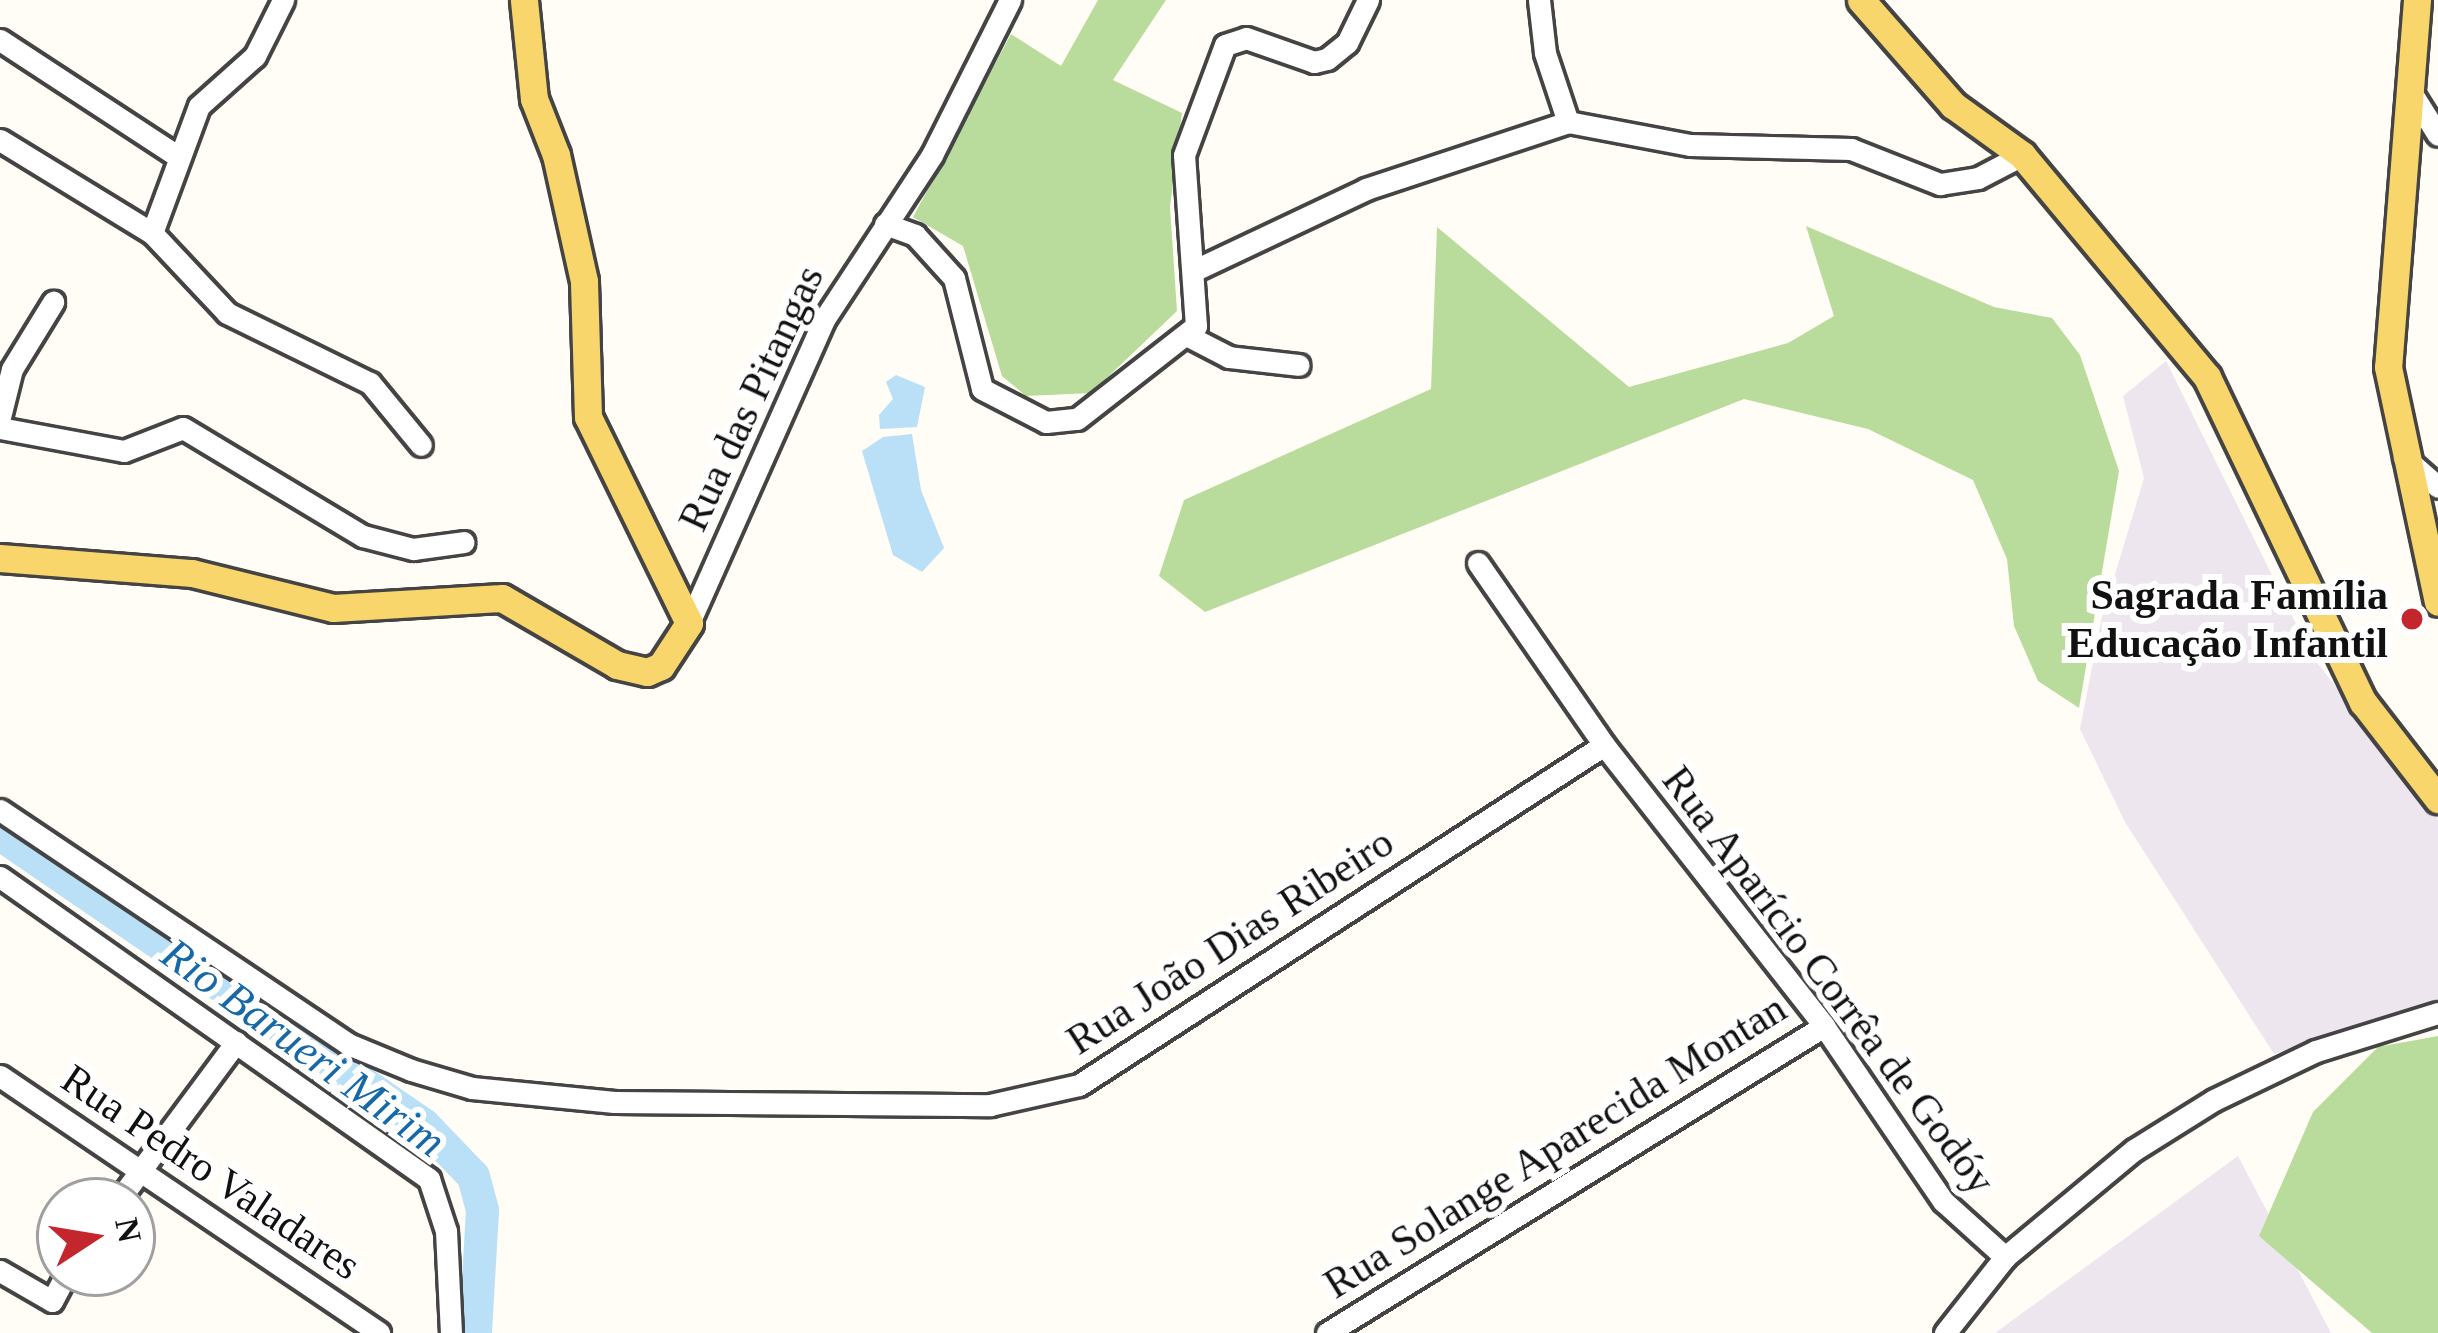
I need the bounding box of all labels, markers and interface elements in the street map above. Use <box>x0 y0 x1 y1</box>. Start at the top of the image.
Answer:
street label: Rua das Pitangas <box>668 257 834 539</box>
place label: Sagrada Família Educação Infantil <box>2067 570 2388 668</box>
marker: Sagrada Família Educação Infantil <box>2399 606 2425 632</box>
street label: Rua Aparício Corrêa de Godóy <box>1651 755 2007 1205</box>
street label: Rua João Dias Ribeiro <box>1057 817 1403 1065</box>
water label: Rio Barueri Mirim <box>151 927 455 1169</box>
street label: Rua Solange Aparecida Montan <box>1314 982 1796 1310</box>
street label: Rua Pedro Valadares <box>52 1053 370 1291</box>
north arrow <box>36 1177 156 1297</box>
text: N <box>108 1215 148 1246</box>

